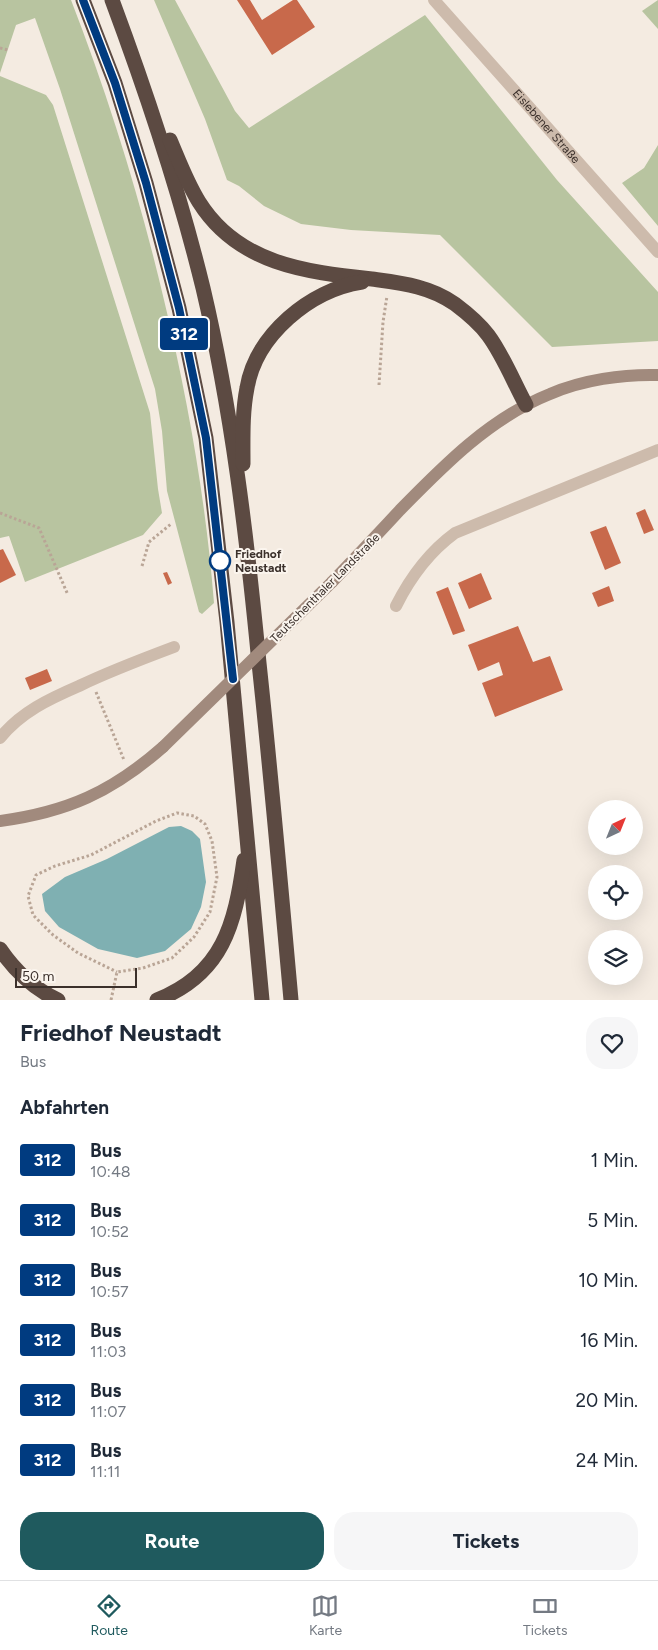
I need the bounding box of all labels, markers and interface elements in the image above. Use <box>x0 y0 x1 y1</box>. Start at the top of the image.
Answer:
street label: Eislebener Straße <box>510 87 583 166</box>
line badge: 312 <box>155 318 213 350</box>
text: 312 <box>170 323 198 345</box>
street label: Teutschenthaler Landstraße <box>267 530 383 646</box>
place label: Friedhof Neustadt <box>235 547 287 575</box>
marker: Friedhof Neustadt <box>209 550 231 572</box>
north arrow <box>588 800 642 855</box>
map controls <box>588 800 643 985</box>
button: locate <box>588 865 643 920</box>
button: layers <box>588 930 643 985</box>
scale bar <box>15 965 138 988</box>
text: 50 m <box>22 968 54 985</box>
button: heart <box>586 1017 638 1069</box>
text: Friedhof Neustadt <box>20 1018 222 1047</box>
text: Bus <box>20 1052 46 1071</box>
text: Abfahrten <box>20 1096 109 1119</box>
text: Bus <box>90 1139 121 1162</box>
text: 312 <box>33 1149 62 1171</box>
text: 1 Min. <box>590 1149 638 1172</box>
text: 10:48 <box>90 1162 131 1181</box>
text: Bus <box>90 1199 121 1222</box>
text: 312 <box>33 1209 62 1231</box>
text: 5 Min. <box>587 1209 638 1232</box>
text: 10:52 <box>90 1222 129 1241</box>
text: Bus <box>90 1259 121 1282</box>
text: 312 <box>33 1269 62 1291</box>
text: 10 Min. <box>578 1269 638 1292</box>
text: 10:57 <box>90 1282 129 1301</box>
text: Bus <box>90 1319 121 1342</box>
text: 312 <box>33 1329 62 1351</box>
text: 16 Min. <box>580 1329 638 1352</box>
text: 11:03 <box>90 1342 126 1361</box>
text: Bus <box>90 1379 121 1402</box>
text: 312 <box>33 1389 62 1411</box>
text: 20 Min. <box>575 1389 638 1412</box>
text: 11:07 <box>90 1402 126 1421</box>
text: Bus <box>90 1439 121 1462</box>
text: 312 <box>33 1449 62 1471</box>
text: 24 Min. <box>576 1449 638 1472</box>
text: 11:11 <box>90 1462 120 1481</box>
button: Route <box>20 1512 324 1570</box>
button: Tickets <box>334 1512 638 1570</box>
tab: Route <box>90 1592 128 1639</box>
tab: Karte <box>309 1592 342 1639</box>
tab: Tickets <box>523 1592 568 1639</box>

